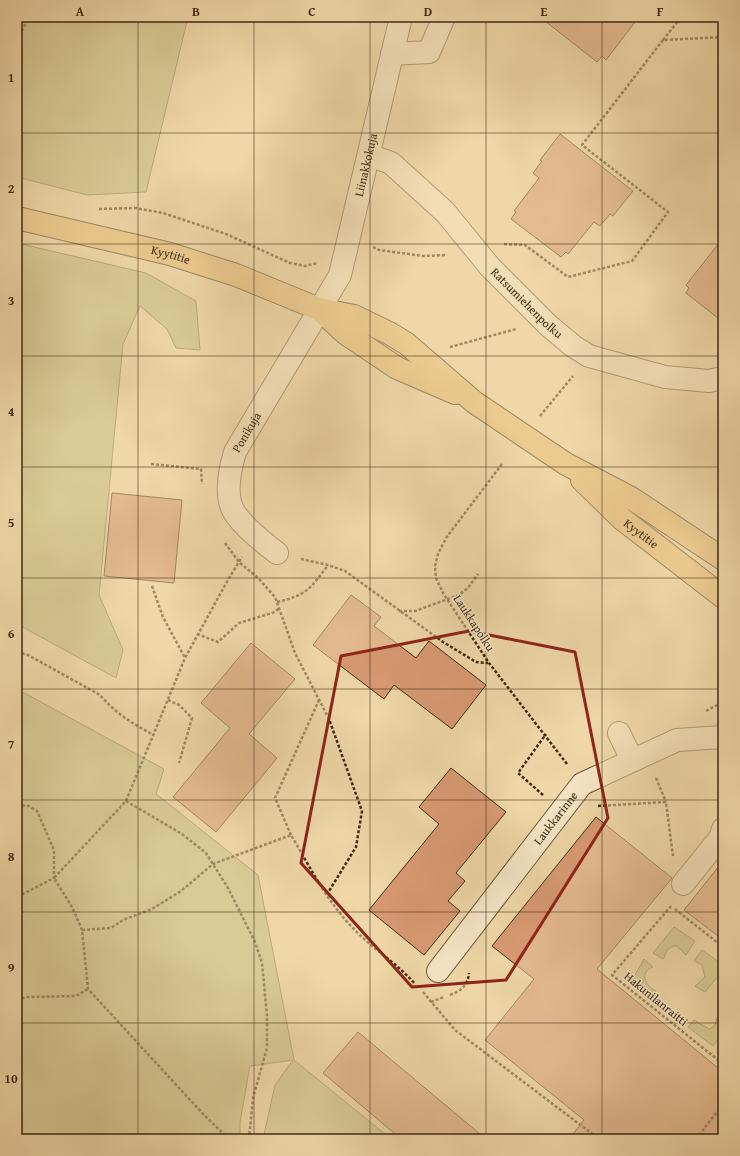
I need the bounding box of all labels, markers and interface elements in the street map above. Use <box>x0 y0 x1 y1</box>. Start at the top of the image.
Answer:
text: A <box>76 2 85 21</box>
text: B <box>192 2 200 21</box>
text: C <box>308 2 316 21</box>
text: D <box>424 2 432 21</box>
text: E <box>541 2 548 21</box>
text: F <box>657 2 664 21</box>
text: 1 <box>8 68 14 87</box>
street label: Liinakkokuja <box>350 131 381 198</box>
text: 2 <box>8 179 15 198</box>
street label: Kyytitie <box>150 241 193 268</box>
street label: Ratsumiehenpolku <box>487 264 567 342</box>
text: 3 <box>8 291 14 310</box>
text: 4 <box>8 402 15 421</box>
street label: Ponikuja <box>228 408 265 455</box>
text: 5 <box>8 513 15 532</box>
street label: Kyytitie <box>620 514 663 553</box>
street label: Laukkapolku <box>450 591 499 655</box>
text: 6 <box>8 624 15 643</box>
text: 7 <box>8 735 15 754</box>
street label: Laukkarinne <box>529 787 582 848</box>
text: 8 <box>8 847 15 866</box>
text: 9 <box>8 958 15 977</box>
street label: Hakunilanraitti <box>621 968 692 1030</box>
text: 10 <box>4 1069 18 1088</box>

